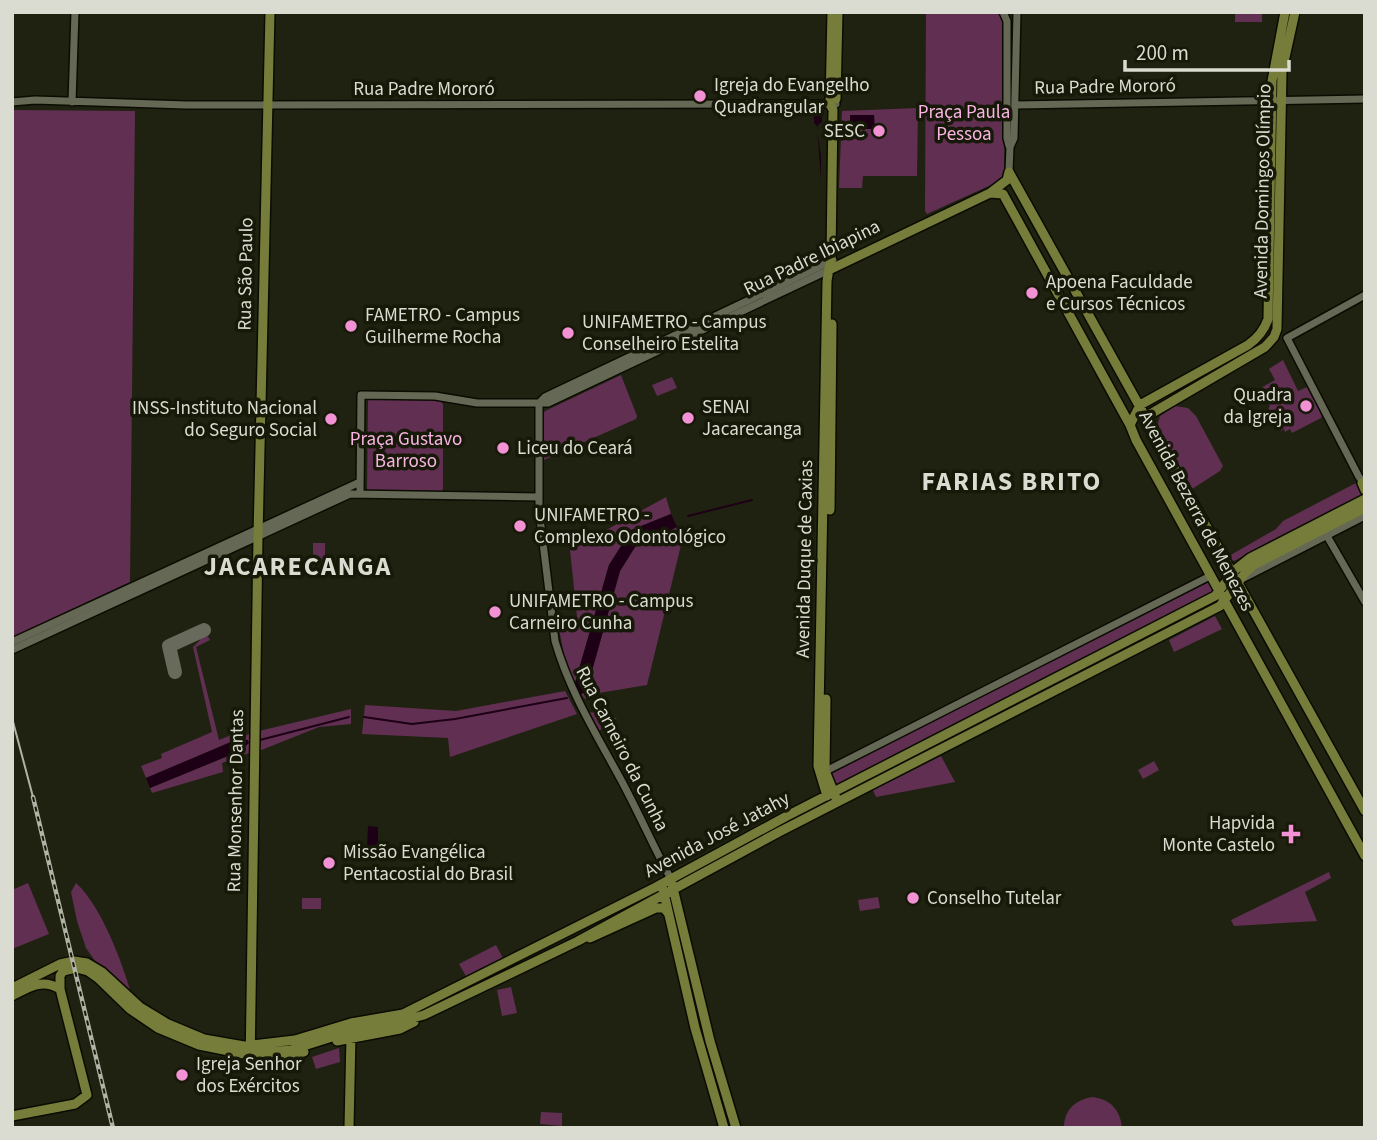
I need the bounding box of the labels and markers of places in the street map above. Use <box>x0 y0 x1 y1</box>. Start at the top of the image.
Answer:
place label: Igreja do Evangelho Quadrangular <box>714 72 870 121</box>
marker: Igreja do Evangelho Quadrangular <box>692 88 708 104</box>
place label: SESC <box>824 118 865 145</box>
marker: SESC <box>871 123 887 139</box>
place label: Apoena Faculdade e Cursos Técnicos <box>1046 269 1193 318</box>
marker: Apoena Faculdade e Cursos Técnicos <box>1024 285 1040 301</box>
place label: FAMETRO - Campus Guilherme Rocha <box>365 302 520 351</box>
place label: UNIFAMETRO - Campus Conselheiro Estelita <box>582 309 767 358</box>
marker: FAMETRO - Campus Guilherme Rocha <box>343 318 359 334</box>
marker: UNIFAMETRO - Campus Conselheiro Estelita <box>560 325 576 341</box>
place label: Quadra da Igreja <box>1223 382 1292 431</box>
place label: SENAI Jacarecanga <box>702 394 802 443</box>
place label: INSS-Instituto Nacional do Seguro Social <box>132 395 317 444</box>
marker: Quadra da Igreja <box>1298 398 1314 414</box>
marker: SENAI Jacarecanga <box>680 410 696 426</box>
marker: INSS-Instituto Nacional do Seguro Social <box>323 411 339 427</box>
place label: Liceu do Ceará <box>517 435 633 462</box>
marker: Liceu do Ceará <box>495 440 511 456</box>
place label: UNIFAMETRO - Complexo Odontológico <box>534 502 726 551</box>
marker: UNIFAMETRO - Complexo Odontológico <box>512 518 528 534</box>
place label: UNIFAMETRO - Campus Carneiro Cunha <box>509 588 694 637</box>
marker: UNIFAMETRO - Campus Carneiro Cunha <box>487 604 503 620</box>
place label: Hapvida Monte Castelo <box>1162 810 1275 859</box>
marker: Hapvida Monte Castelo <box>1281 824 1301 844</box>
place label: Missão Evangélica Pentacostial do Brasil <box>343 839 513 888</box>
marker: Missão Evangélica Pentacostial do Brasil <box>321 855 337 871</box>
place label: Conselho Tutelar <box>927 885 1062 912</box>
marker: Conselho Tutelar <box>905 890 921 906</box>
place label: Igreja Senhor dos Exércitos <box>196 1051 302 1100</box>
marker: Igreja Senhor dos Exércitos <box>174 1067 190 1083</box>

